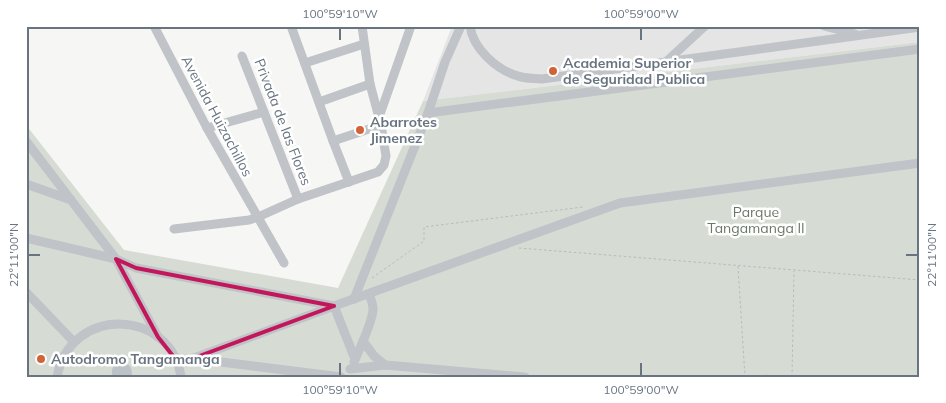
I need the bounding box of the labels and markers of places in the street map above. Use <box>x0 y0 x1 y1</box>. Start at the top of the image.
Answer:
place label: Academia Superior de Seguridad Publica <box>563 54 705 88</box>
marker: Academia Superior de Seguridad Publica <box>547 65 559 77</box>
place label: Abarrotes Jimenez <box>370 113 437 147</box>
marker: Abarrotes Jimenez <box>354 124 366 136</box>
place label: Autodromo Tangamanga <box>51 350 220 368</box>
marker: Autodromo Tangamanga <box>35 353 47 365</box>

